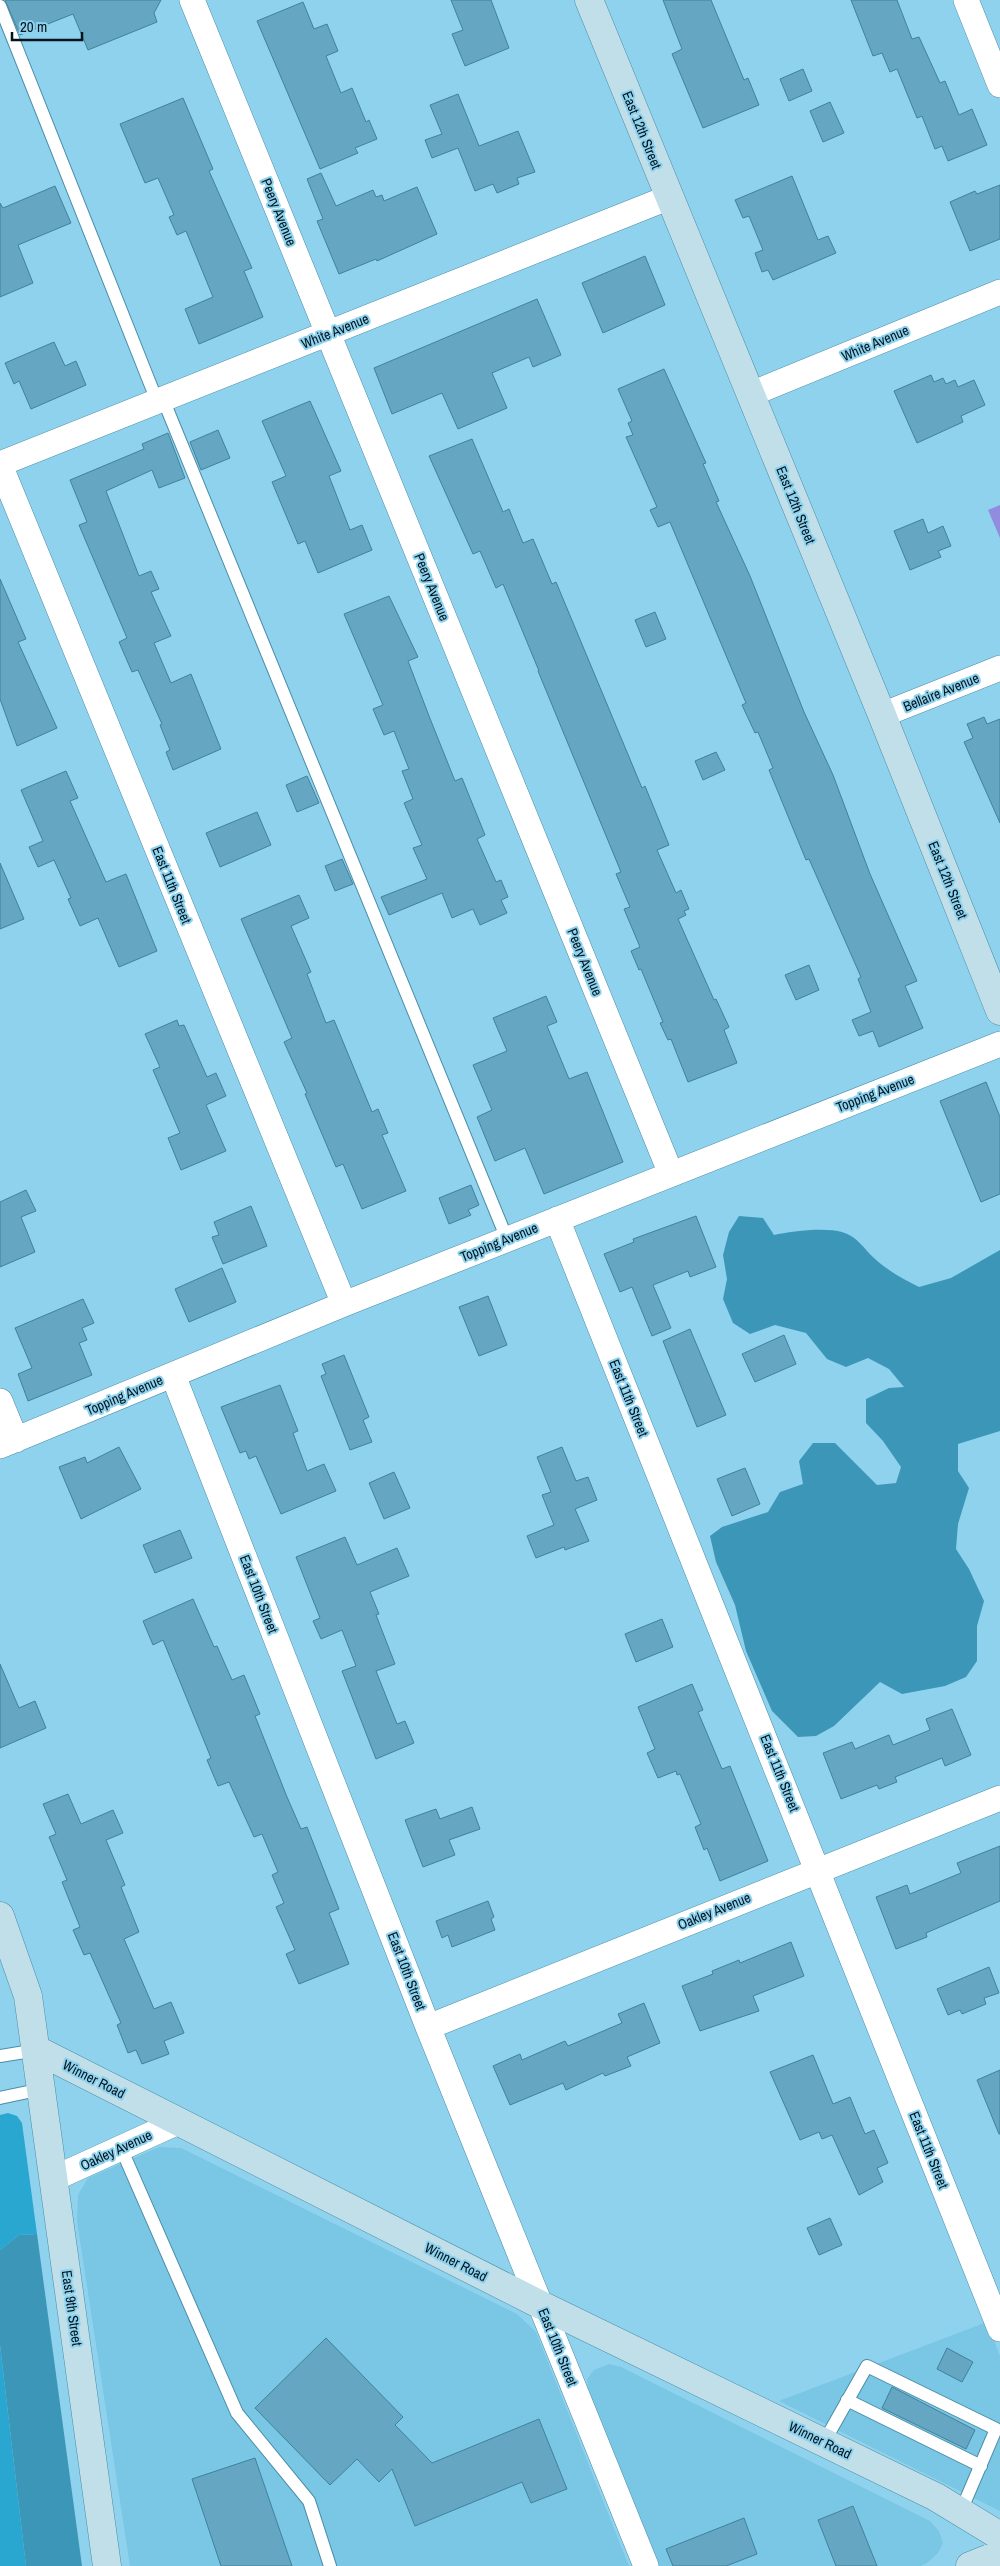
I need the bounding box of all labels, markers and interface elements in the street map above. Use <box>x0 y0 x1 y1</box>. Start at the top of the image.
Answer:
scale bar <box>12 10 82 42</box>
text: 20 m <box>20 16 47 37</box>
street label: East 12th Street <box>618 88 666 172</box>
street label: Peery Avenue <box>257 176 301 248</box>
street label: White Avenue <box>299 309 371 353</box>
street label: White Avenue <box>839 321 911 365</box>
street label: East 12th Street <box>772 463 820 547</box>
street label: Peery Avenue <box>410 551 454 623</box>
street label: Bellaire Avenue <box>900 669 982 715</box>
street label: East 12th Street <box>924 838 972 922</box>
street label: East 11th Street <box>148 844 196 926</box>
street label: Peery Avenue <box>563 926 607 998</box>
street label: Topping Avenue <box>833 1070 917 1116</box>
street label: Topping Avenue <box>458 1218 540 1266</box>
street label: East 11th Street <box>605 1357 653 1439</box>
street label: Topping Avenue <box>83 1371 165 1419</box>
street label: East 10th Street <box>236 1552 282 1636</box>
street label: East 11th Street <box>756 1732 804 1814</box>
street label: Oakley Avenue <box>675 1888 753 1934</box>
street label: East 10th Street <box>384 1929 430 2013</box>
street label: Winner Road <box>60 2056 128 2102</box>
street label: East 11th Street <box>905 2109 953 2191</box>
street label: Oakley Avenue <box>77 2126 155 2174</box>
street label: Winner Road <box>422 2239 490 2285</box>
street label: East 9th Street <box>58 2269 86 2347</box>
street label: East 10th Street <box>534 2305 582 2389</box>
street label: Winner Road <box>786 2417 854 2463</box>

